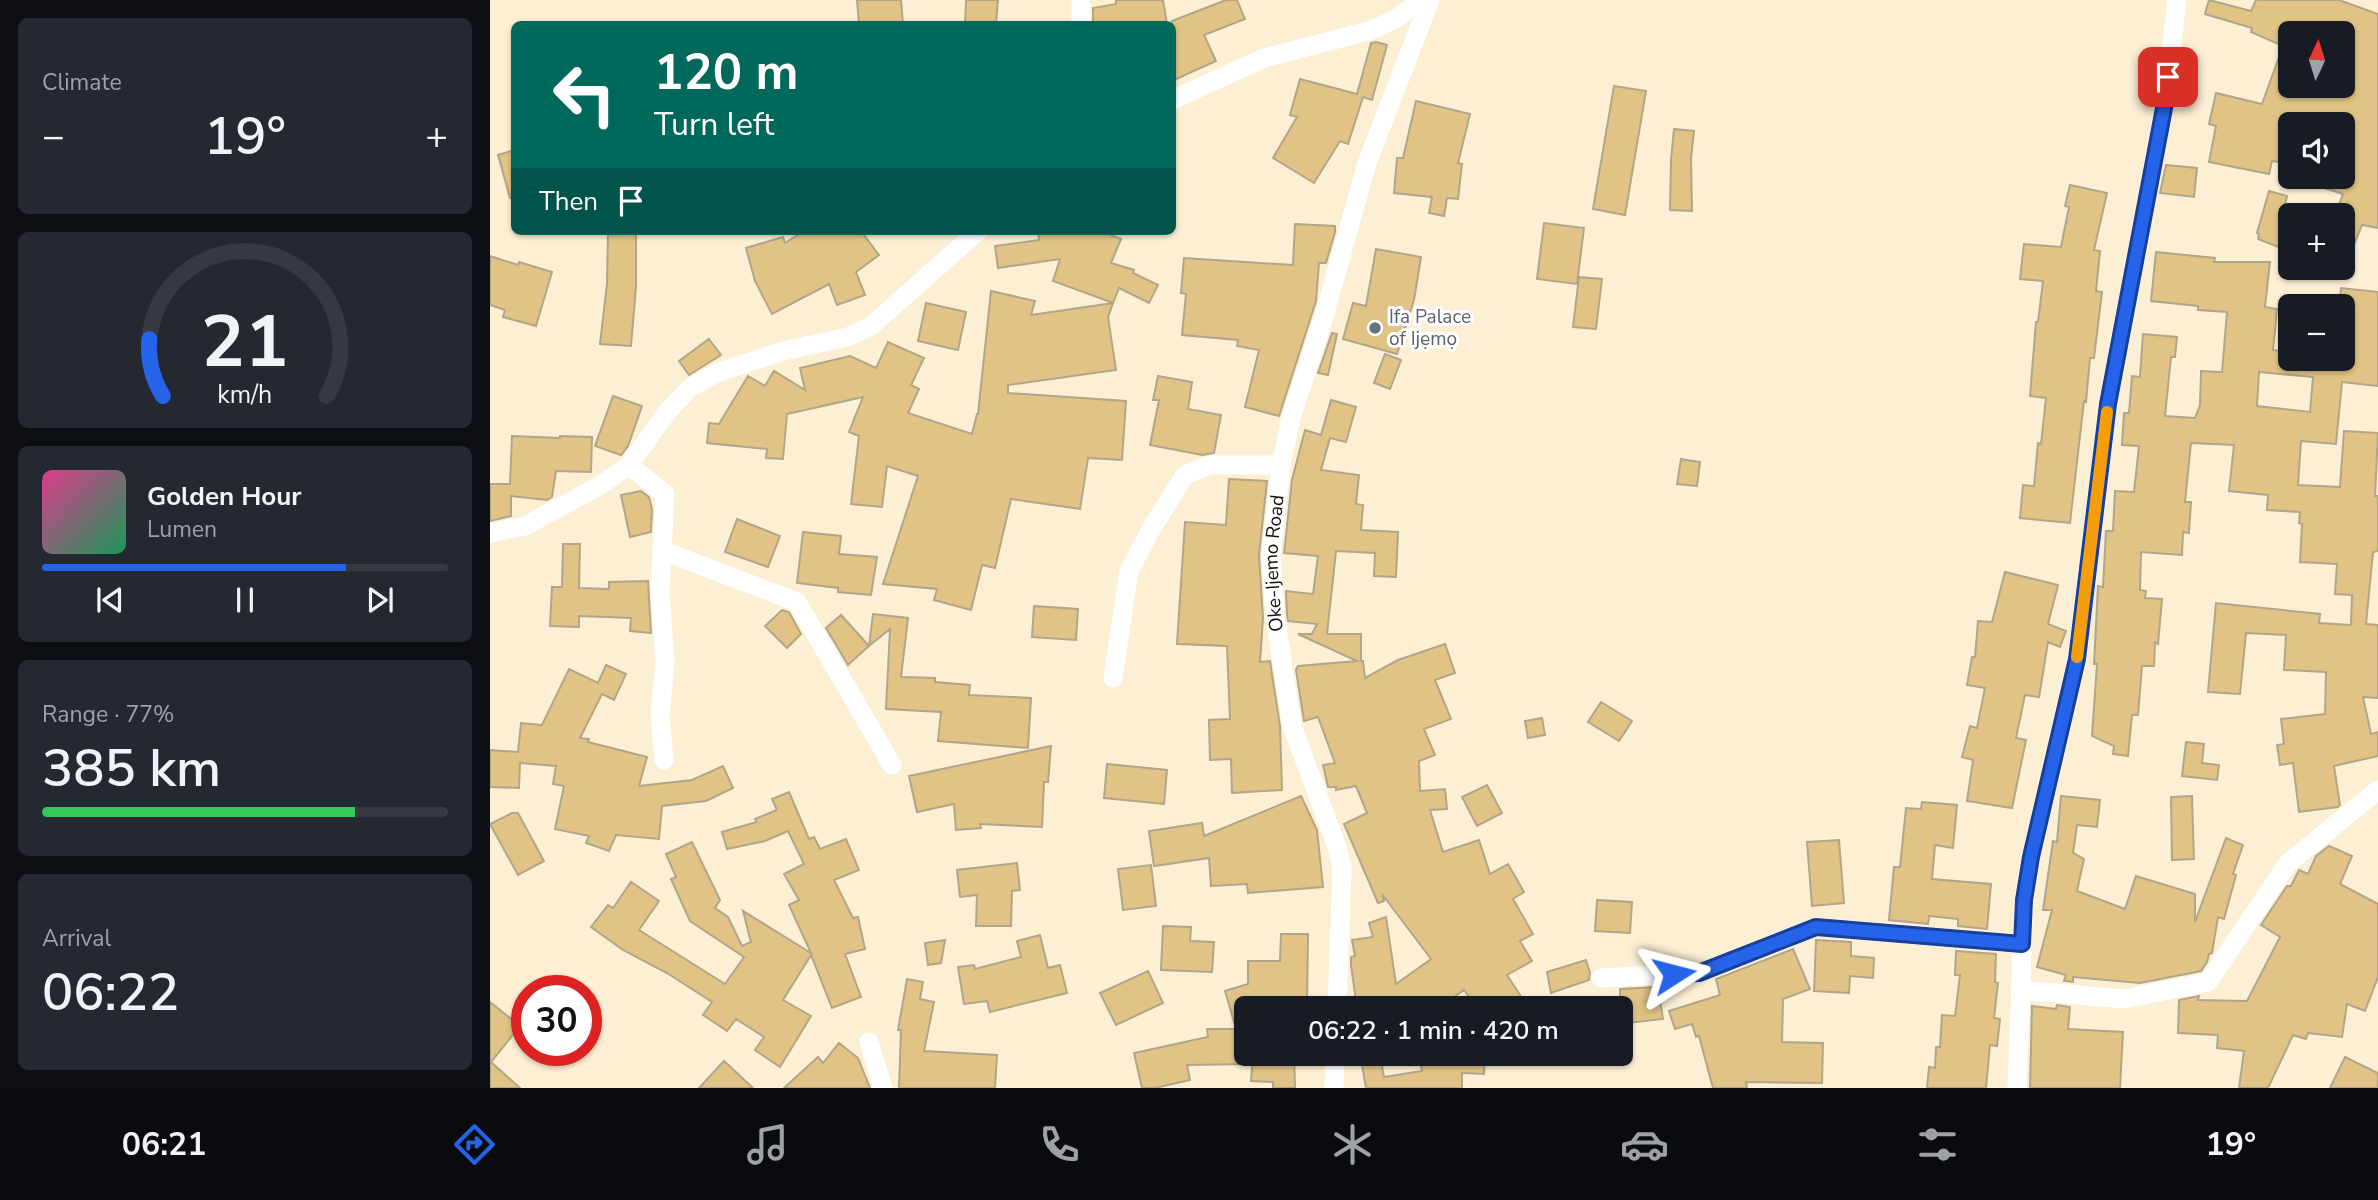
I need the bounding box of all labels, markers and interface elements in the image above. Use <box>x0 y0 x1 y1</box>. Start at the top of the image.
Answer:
north arrow <box>2278 21 2356 98</box>
map controls <box>2278 21 2355 371</box>
text: 120 m <box>654 39 798 106</box>
pin <box>2138 47 2198 107</box>
icon: left <box>539 49 630 140</box>
icon: arrive <box>2149 58 2187 96</box>
text: Climate <box>42 67 122 98</box>
text: 19° <box>204 101 286 172</box>
text: Turn left <box>654 103 774 146</box>
text: − <box>42 111 65 162</box>
text: + <box>425 111 448 162</box>
button: sound <box>2278 112 2355 189</box>
icon: arrive <box>612 182 650 220</box>
text: Then <box>539 184 598 219</box>
button: + <box>2278 203 2355 280</box>
text: 21 <box>201 292 289 392</box>
button: − <box>2278 294 2355 371</box>
place label: Ifa Palace of Ijẹmọ <box>1389 304 1471 352</box>
marker: Ifa Palace of Ijẹmọ <box>1367 320 1383 336</box>
text: km/h <box>217 378 273 412</box>
text: Golden Hour <box>147 479 302 514</box>
street label: Oke-Ijemo Road <box>1258 493 1291 634</box>
text: Lumen <box>147 514 217 545</box>
icon: previous <box>91 581 129 619</box>
icon: pause <box>226 581 264 619</box>
icon: next <box>361 581 399 619</box>
text: Range · 77% <box>42 699 174 730</box>
text: 385 km <box>42 733 221 804</box>
text: Arrival <box>42 923 111 954</box>
position arrow <box>1637 937 1711 1011</box>
text: 06:22 <box>42 957 179 1028</box>
speed limit sign: 30 <box>511 975 602 1066</box>
text: 06:22 · 1 min · 420 m <box>1308 1013 1559 1048</box>
icon: directions <box>450 1120 499 1169</box>
icon: music <box>743 1120 792 1169</box>
icon: phone <box>1035 1120 1084 1169</box>
icon: climate <box>1328 1120 1377 1169</box>
icon: car <box>1620 1120 1669 1169</box>
icon: filters <box>1913 1120 1962 1169</box>
text: 06:21 <box>122 1123 207 1166</box>
text: 19° <box>2206 1123 2256 1166</box>

